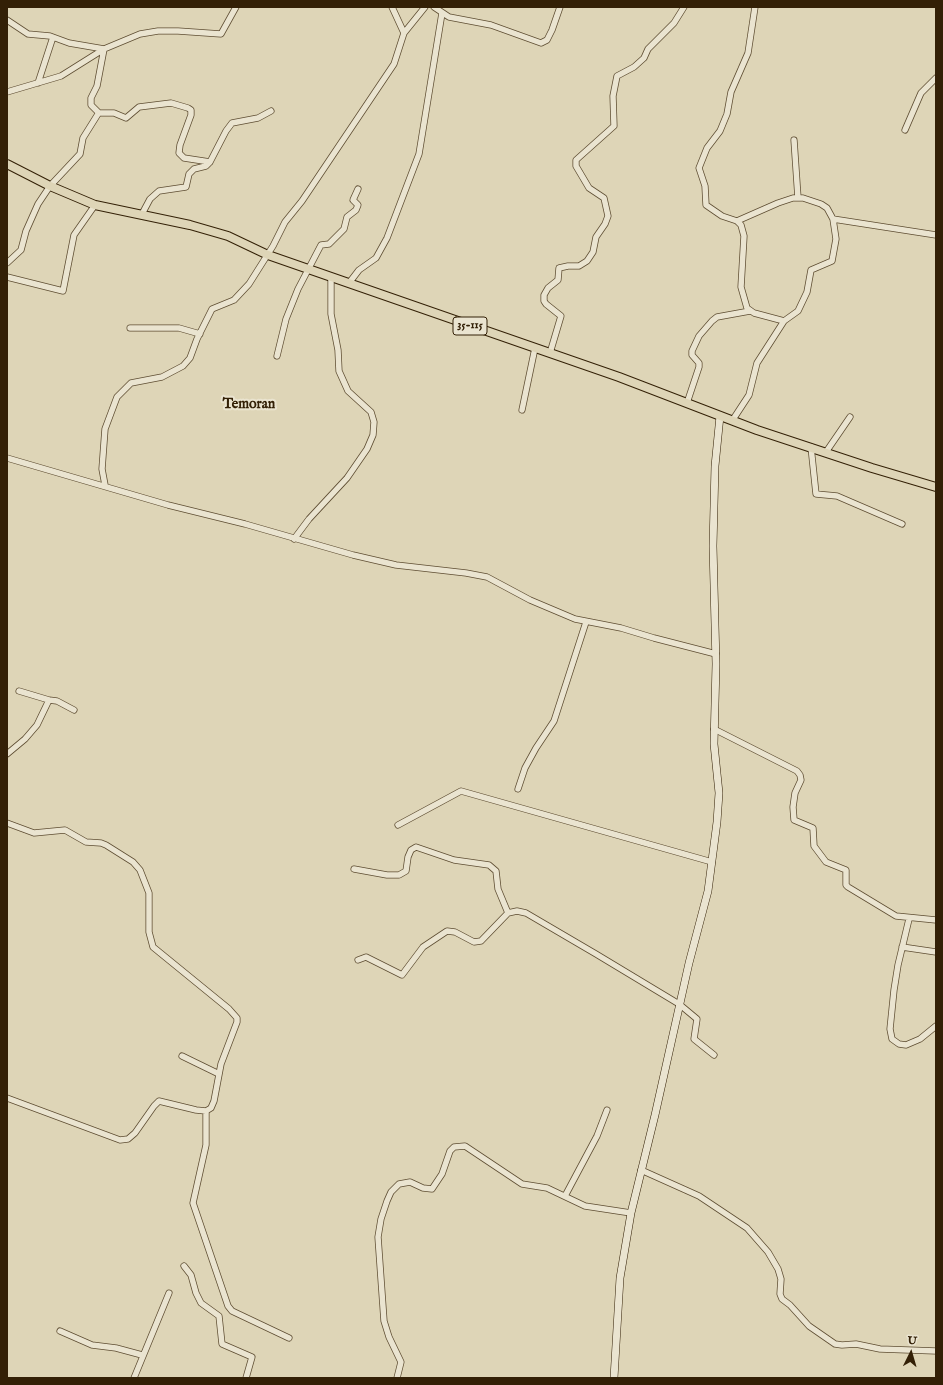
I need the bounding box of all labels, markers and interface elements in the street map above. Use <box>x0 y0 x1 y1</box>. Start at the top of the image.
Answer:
road number: 35-115 <box>453 317 487 335</box>
district label: Temoran <box>223 397 275 413</box>
north arrow <box>891 1333 931 1373</box>
text: U <box>907 1334 917 1348</box>

